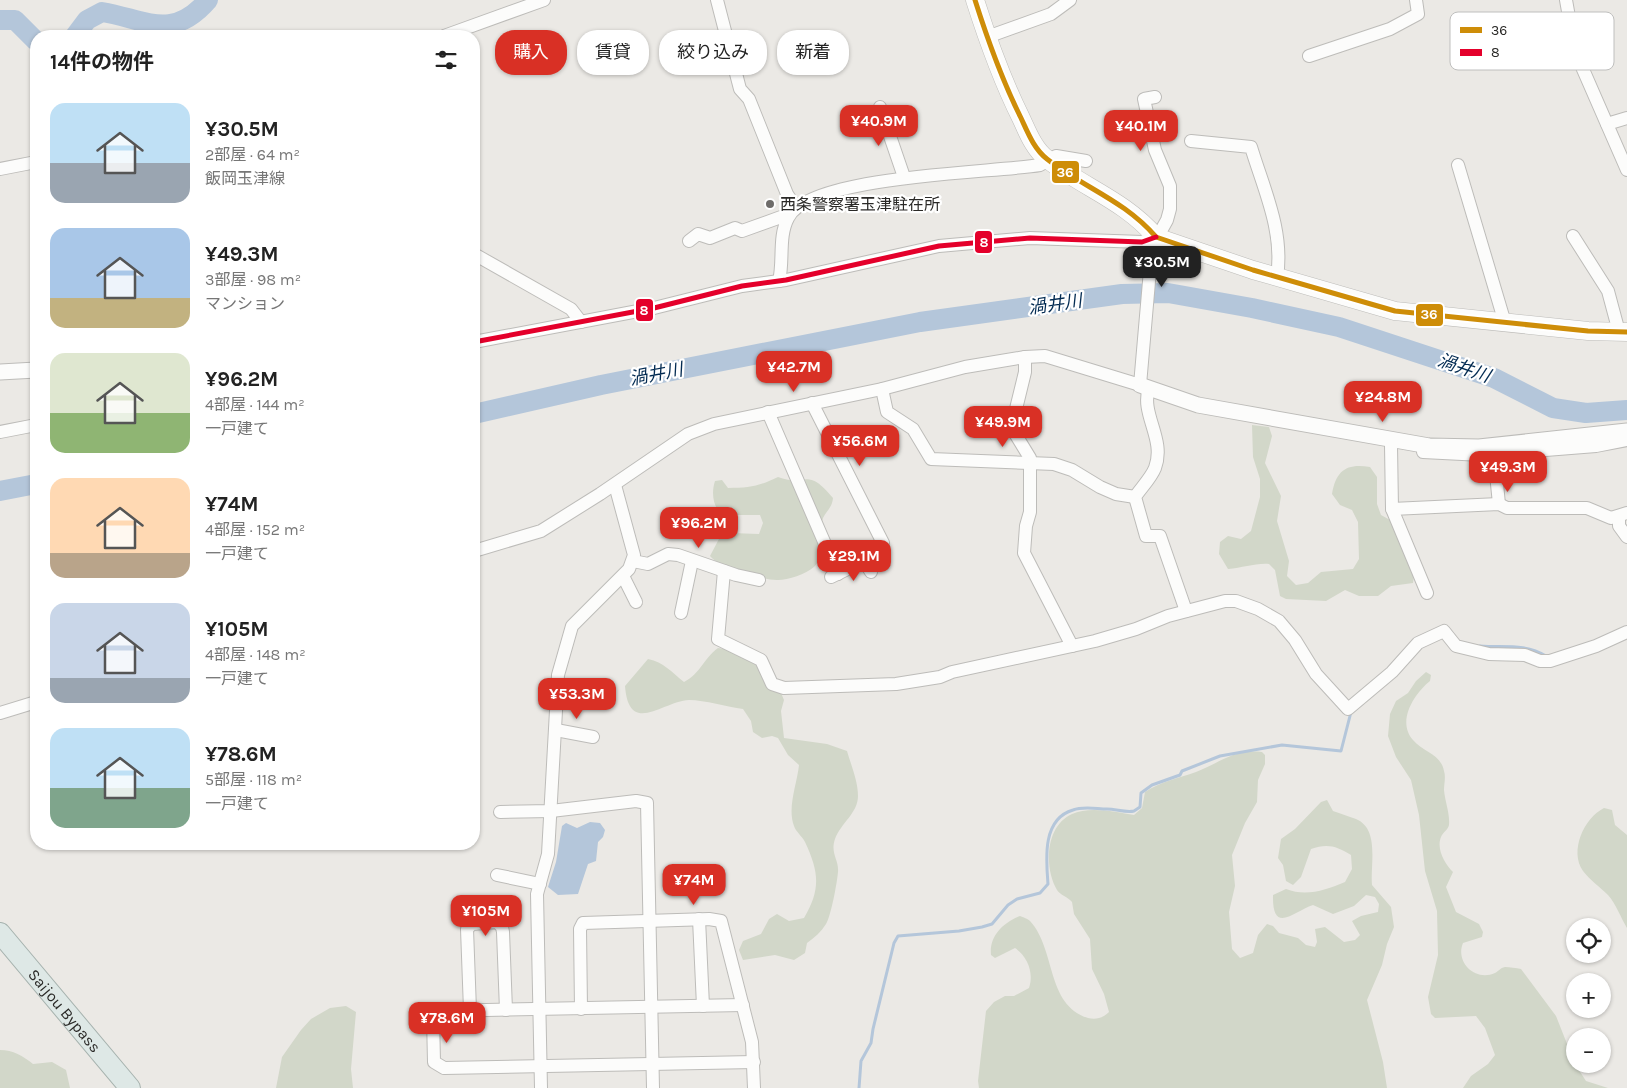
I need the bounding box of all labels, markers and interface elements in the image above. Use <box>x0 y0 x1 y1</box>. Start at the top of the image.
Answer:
legend <box>1450 12 1614 70</box>
text: 36 <box>1491 22 1507 39</box>
chip: 購入 <box>495 30 567 75</box>
chip: 賃貸 <box>577 30 649 75</box>
chip: 絞り込み <box>659 30 767 75</box>
chip: 新着 <box>777 30 849 75</box>
text: 8 <box>1491 44 1500 61</box>
icon: filters <box>432 46 460 74</box>
text: 14件の物件 <box>50 50 154 74</box>
pin: ¥40.9M <box>838 104 920 147</box>
pin: ¥40.1M <box>1100 110 1182 152</box>
text: ¥40.9M <box>851 111 907 130</box>
text: ¥40.1M <box>1115 116 1167 135</box>
text: ¥30.5M <box>205 117 279 141</box>
icon: home <box>90 123 150 183</box>
text: 2部屋 · 64 m² <box>205 145 300 164</box>
line badge: 36 <box>1051 160 1080 184</box>
text: 36 <box>1056 164 1074 181</box>
text: 飯岡玉津線 <box>205 169 285 188</box>
place label: 西条警察署玉津駐在所 <box>780 195 940 214</box>
marker: 西条警察署玉津駐在所 <box>764 198 776 210</box>
line badge: 8 <box>974 230 993 254</box>
text: 8 <box>979 234 989 251</box>
text: ¥49.3M <box>205 242 279 266</box>
pin: ¥30.5M <box>1121 246 1203 288</box>
icon: home <box>90 248 150 308</box>
text: ¥30.5M <box>1134 252 1190 271</box>
text: 3部屋 · 98 m² <box>205 270 301 289</box>
water label: 渦井川 <box>1027 289 1085 319</box>
text: マンション <box>205 294 285 313</box>
line badge: 8 <box>635 298 654 322</box>
text: 8 <box>639 302 649 319</box>
line badge: 36 <box>1415 303 1444 327</box>
text: 36 <box>1420 306 1438 323</box>
water label: 渦井川 <box>1435 349 1495 388</box>
pin: ¥42.7M <box>753 350 835 393</box>
text: ¥42.7M <box>767 357 821 376</box>
water label: 渦井川 <box>627 358 687 390</box>
text: ¥96.2M <box>205 367 278 391</box>
icon: home <box>90 373 150 433</box>
pin: ¥24.8M <box>1342 380 1424 423</box>
text: ¥24.8M <box>1355 387 1411 406</box>
text: 4部屋 · 144 m² <box>205 395 305 414</box>
pin: ¥49.9M <box>962 406 1044 448</box>
text: ¥49.9M <box>975 412 1031 431</box>
text: 一戸建て <box>205 419 269 438</box>
pin: ¥56.6M <box>819 424 901 467</box>
text: ¥56.6M <box>832 431 888 450</box>
pin: ¥49.3M <box>1467 450 1549 493</box>
text: ¥49.3M <box>1480 457 1536 476</box>
text: ¥74M <box>205 492 259 516</box>
icon: home <box>90 498 150 558</box>
pin: ¥96.2M <box>658 506 740 549</box>
text: ¥96.2M <box>671 513 727 532</box>
text: 4部屋 · 152 m² <box>205 520 305 539</box>
pin: ¥29.1M <box>813 540 895 582</box>
text: 一戸建て <box>205 544 269 563</box>
text: ¥29.1M <box>828 546 880 565</box>
text: ¥105M <box>205 617 269 641</box>
icon: home <box>90 623 150 683</box>
text: 4部屋 · 148 m² <box>205 645 306 664</box>
text: 一戸建て <box>205 669 269 688</box>
pin: ¥53.3M <box>536 678 618 720</box>
text: ¥53.3M <box>549 684 605 703</box>
text: ¥78.6M <box>205 742 277 766</box>
icon: home <box>90 748 150 808</box>
text: 5部屋 · 118 m² <box>205 770 302 789</box>
text: 一戸建て <box>205 794 269 813</box>
pin: ¥74M <box>664 864 724 906</box>
text: ¥74M <box>674 870 714 889</box>
pin: ¥105M <box>451 894 521 937</box>
text: ¥105M <box>462 901 510 920</box>
map controls <box>1566 918 1611 1073</box>
button: locate <box>1566 918 1611 963</box>
street label: Saijou Bypass <box>24 965 105 1056</box>
button: + <box>1566 973 1611 1018</box>
pin: ¥78.6M <box>406 1002 488 1044</box>
text: ¥78.6M <box>420 1008 474 1027</box>
button: − <box>1566 1028 1611 1073</box>

